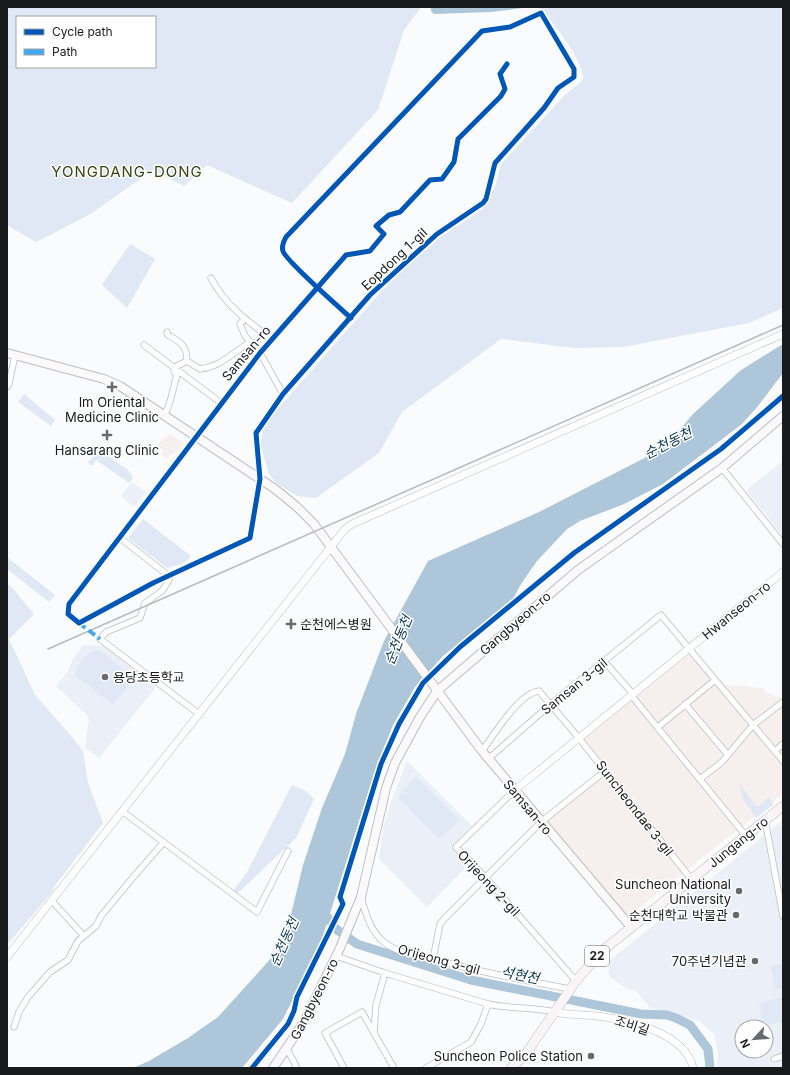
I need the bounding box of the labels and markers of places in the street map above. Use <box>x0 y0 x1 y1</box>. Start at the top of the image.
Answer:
marker: Im Oriental Medicine Clinic <box>106 381 118 393</box>
place label: Im Oriental Medicine Clinic <box>65 394 159 425</box>
marker: Hansarang Clinic <box>101 429 113 441</box>
place label: Hansarang Clinic <box>55 442 159 458</box>
place label: 순천에스병원 <box>300 616 372 632</box>
marker: 순천에스병원 <box>285 618 297 630</box>
place label: 용당초등학교 <box>113 669 185 685</box>
marker: 용당초등학교 <box>100 672 110 682</box>
place label: Suncheon National University <box>615 876 731 907</box>
marker: Suncheon National University <box>734 886 744 896</box>
place label: 순천대학교 박물관 <box>629 907 728 923</box>
marker: 순천대학교 박물관 <box>731 910 741 920</box>
place label: 70주년기념관 <box>672 953 747 969</box>
marker: 70주년기념관 <box>750 956 760 966</box>
place label: Suncheon Police Station <box>434 1048 583 1064</box>
marker: Suncheon Police Station <box>586 1051 596 1061</box>

